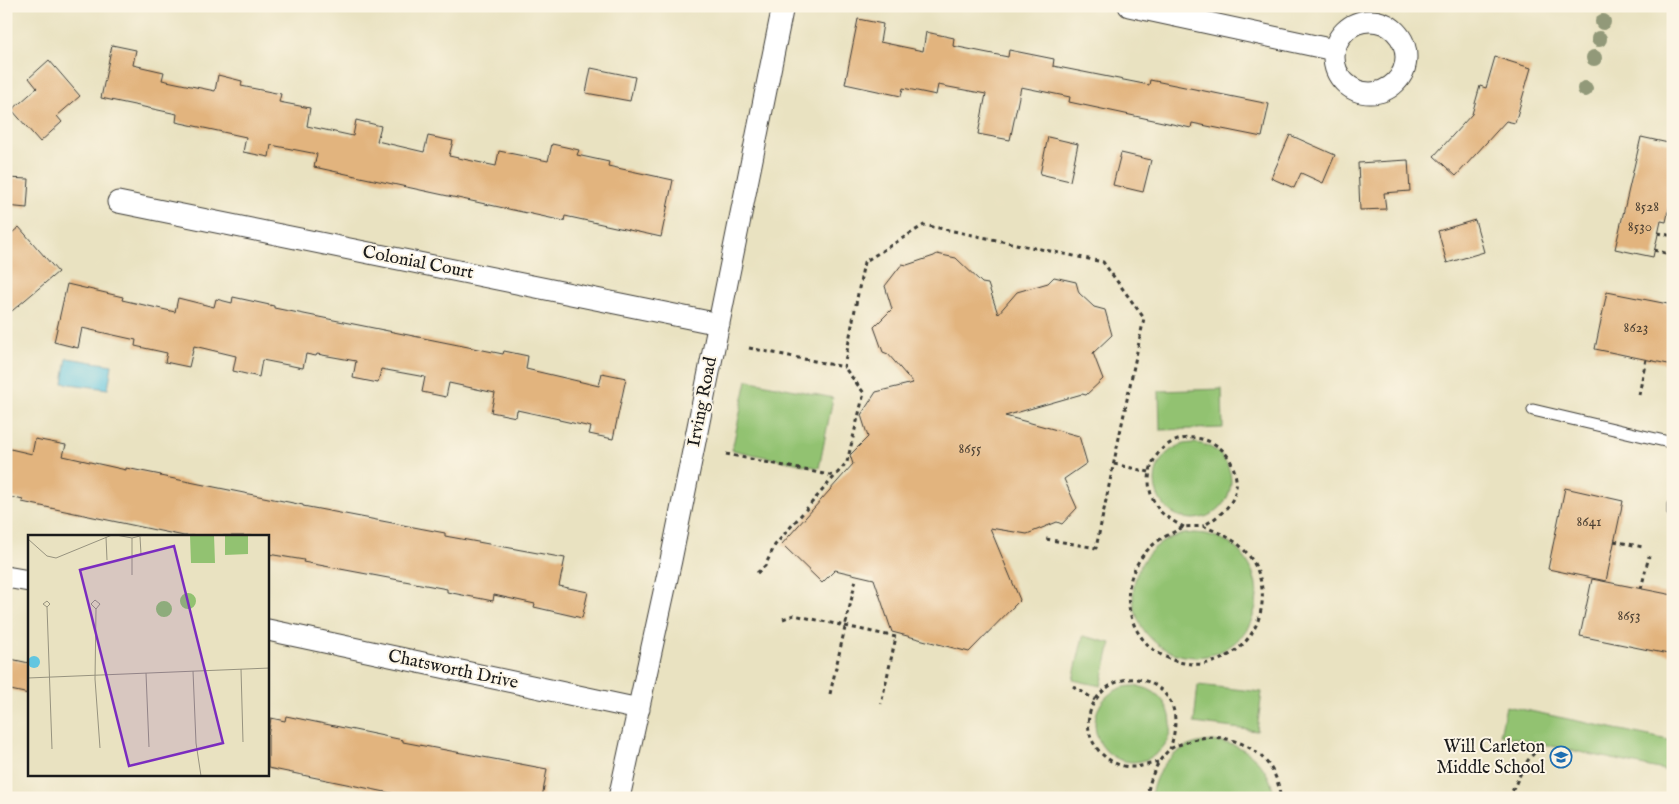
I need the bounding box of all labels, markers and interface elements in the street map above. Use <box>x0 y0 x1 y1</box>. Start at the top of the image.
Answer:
house number: 8528 <box>1635 197 1659 216</box>
house number: 8530 <box>1628 217 1652 236</box>
street label: Colonial Court <box>361 241 475 285</box>
house number: 8623 <box>1624 318 1648 337</box>
street label: Irving Road <box>683 355 723 449</box>
house number: 8655 <box>958 439 982 458</box>
house number: 8641 <box>1576 512 1602 531</box>
inset map <box>28 535 269 776</box>
house number: 8653 <box>1617 606 1641 625</box>
street label: Chatsworth Drive <box>386 645 520 695</box>
place label: Will Carleton Middle School <box>1436 736 1545 780</box>
school or university icon: Will Carleton Middle School <box>1549 745 1573 769</box>

